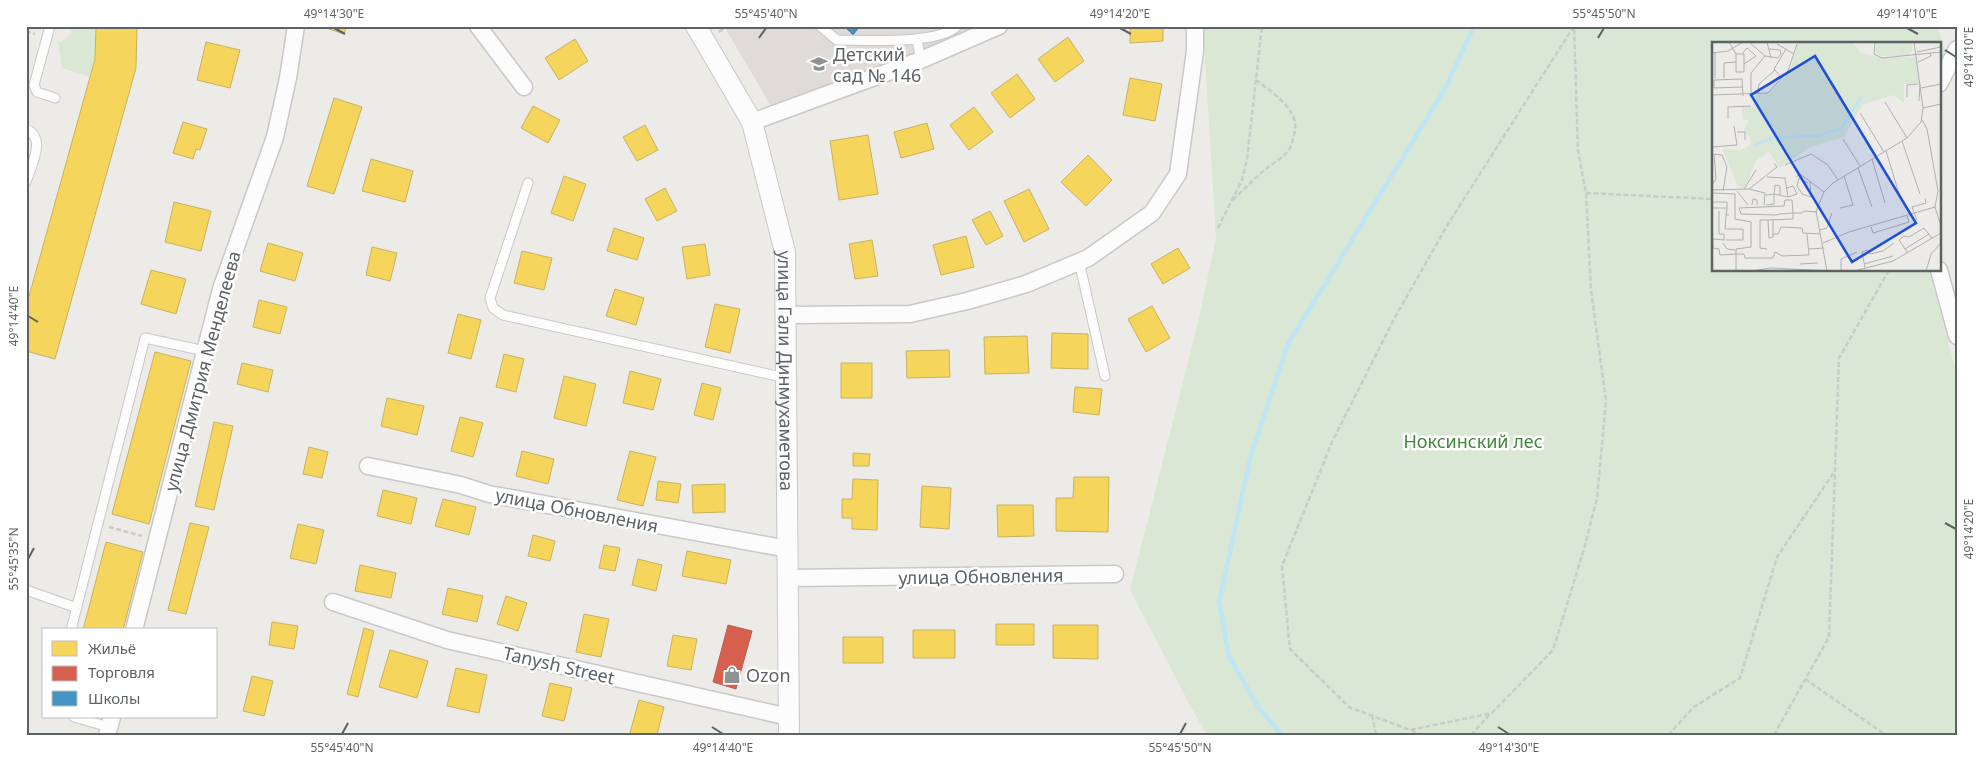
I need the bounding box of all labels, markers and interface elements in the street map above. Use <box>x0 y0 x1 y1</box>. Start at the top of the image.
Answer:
text: 49°14'30"E <box>304 5 364 22</box>
text: 55°45'40"N <box>734 5 798 22</box>
text: 49°14'20"E <box>1090 5 1150 22</box>
text: 55°45'50"N <box>1572 5 1636 22</box>
text: 49°14'10"E <box>1877 5 1937 22</box>
text: 49°14'10"E <box>1960 27 1977 87</box>
place label: Детский сад № 146 <box>833 42 921 87</box>
inset map <box>1712 42 1940 271</box>
school or university icon: Детский сад № 146 <box>809 54 829 74</box>
street label: улица Дмитрия Менделеева <box>158 248 246 494</box>
street label: улица Гали Динмухаметова <box>773 250 799 491</box>
text: 49°14'40"E <box>5 286 22 346</box>
park label: Ноксинский лес <box>1403 429 1543 453</box>
street label: улица Обновления <box>494 482 660 538</box>
text: 49°14'20"E <box>1960 499 1977 559</box>
text: 55°45'35"N <box>5 527 22 591</box>
street label: улица Обновления <box>898 563 1064 589</box>
legend <box>42 628 218 718</box>
text: Жильё <box>88 638 136 658</box>
street label: Tanysh Street <box>501 641 618 690</box>
text: Торговля <box>88 662 155 682</box>
place label: Ozon <box>746 663 791 687</box>
shop icon: Ozon <box>722 665 742 685</box>
text: Школы <box>88 688 140 708</box>
text: 55°45'40"N <box>310 739 374 756</box>
text: 49°14'40"E <box>693 739 753 756</box>
text: 55°45'50"N <box>1148 739 1212 756</box>
text: 49°14'30"E <box>1479 739 1539 756</box>

